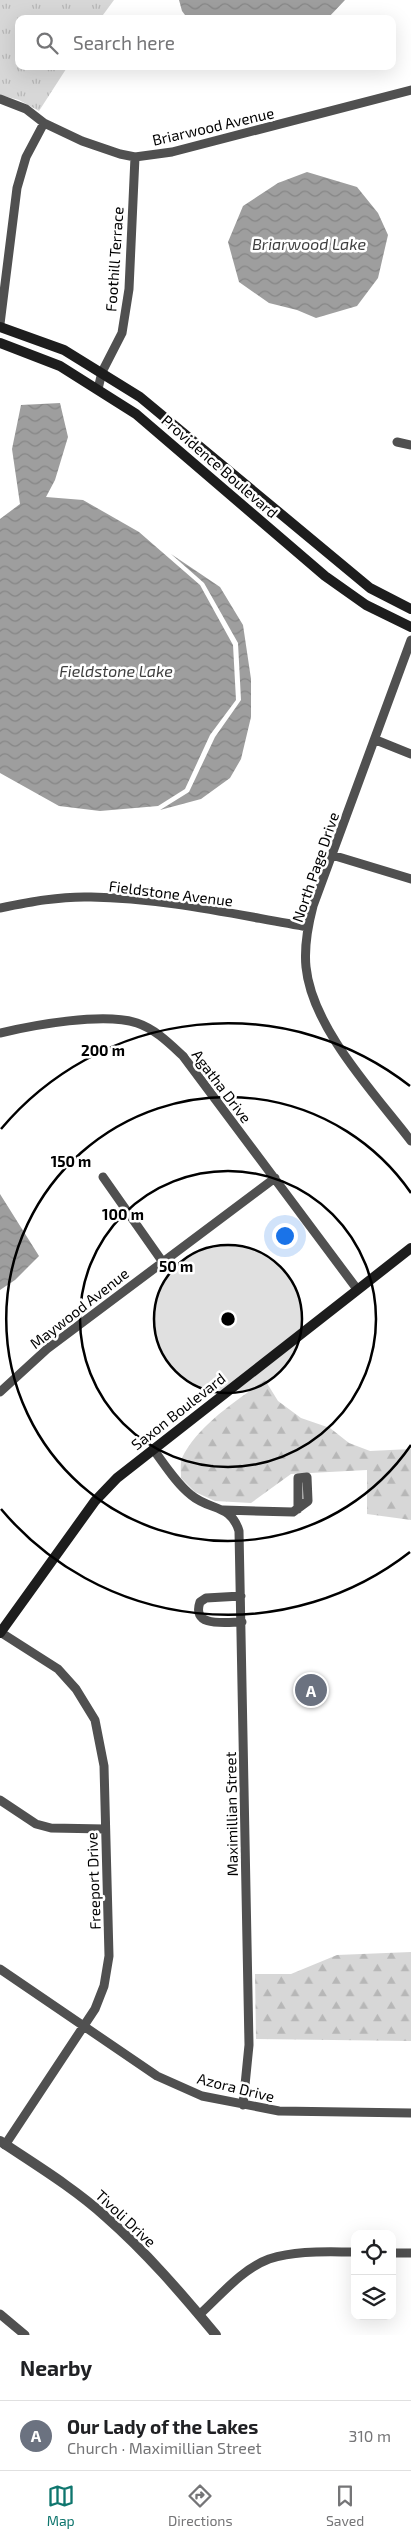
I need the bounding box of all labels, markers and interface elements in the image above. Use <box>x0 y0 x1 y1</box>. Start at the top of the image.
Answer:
search box <box>15 15 396 70</box>
icon: search <box>33 29 61 57</box>
text: Search here <box>73 31 175 54</box>
street label: Briarwood Avenue <box>150 103 276 149</box>
street label: Foothill Terrace <box>101 206 127 312</box>
water label: Briarwood Lake <box>252 234 367 253</box>
street label: Providence Boulevard <box>158 411 282 521</box>
water label: Fieldstone Lake <box>59 661 173 680</box>
street label: North Page Drive <box>288 810 342 924</box>
street label: Fieldstone Avenue <box>108 876 234 910</box>
text: 200 m <box>81 1041 125 1059</box>
street label: Agatha Drive <box>188 1046 256 1126</box>
text: 150 m <box>51 1152 91 1170</box>
text: 100 m <box>102 1205 144 1223</box>
your location <box>272 1223 298 1249</box>
text: 50 m <box>159 1257 193 1275</box>
street label: Maywood Avenue <box>26 1264 132 1352</box>
centre of rings <box>219 1310 237 1328</box>
street label: Saxon Boulevard <box>127 1369 229 1453</box>
pin: A <box>295 1671 327 1709</box>
street label: Maximillian Street <box>221 1751 241 1876</box>
street label: Freeport Drive <box>82 1832 104 1930</box>
street label: Azora Drive <box>196 2069 276 2105</box>
street label: Tivoli Drive <box>92 2186 160 2250</box>
map controls <box>351 2230 396 2320</box>
button: locate <box>351 2230 396 2275</box>
button: layers <box>351 2275 396 2320</box>
text: Nearby <box>20 2355 92 2380</box>
text: Our Lady of the Lakes <box>67 2415 258 2438</box>
text: A <box>31 2426 41 2445</box>
text: 310 m <box>349 2426 391 2445</box>
text: Church · Maximillian Street <box>67 2438 262 2457</box>
tab: Map <box>47 2482 75 2529</box>
tab: Directions <box>168 2482 233 2529</box>
tab: Saved <box>326 2482 364 2529</box>

